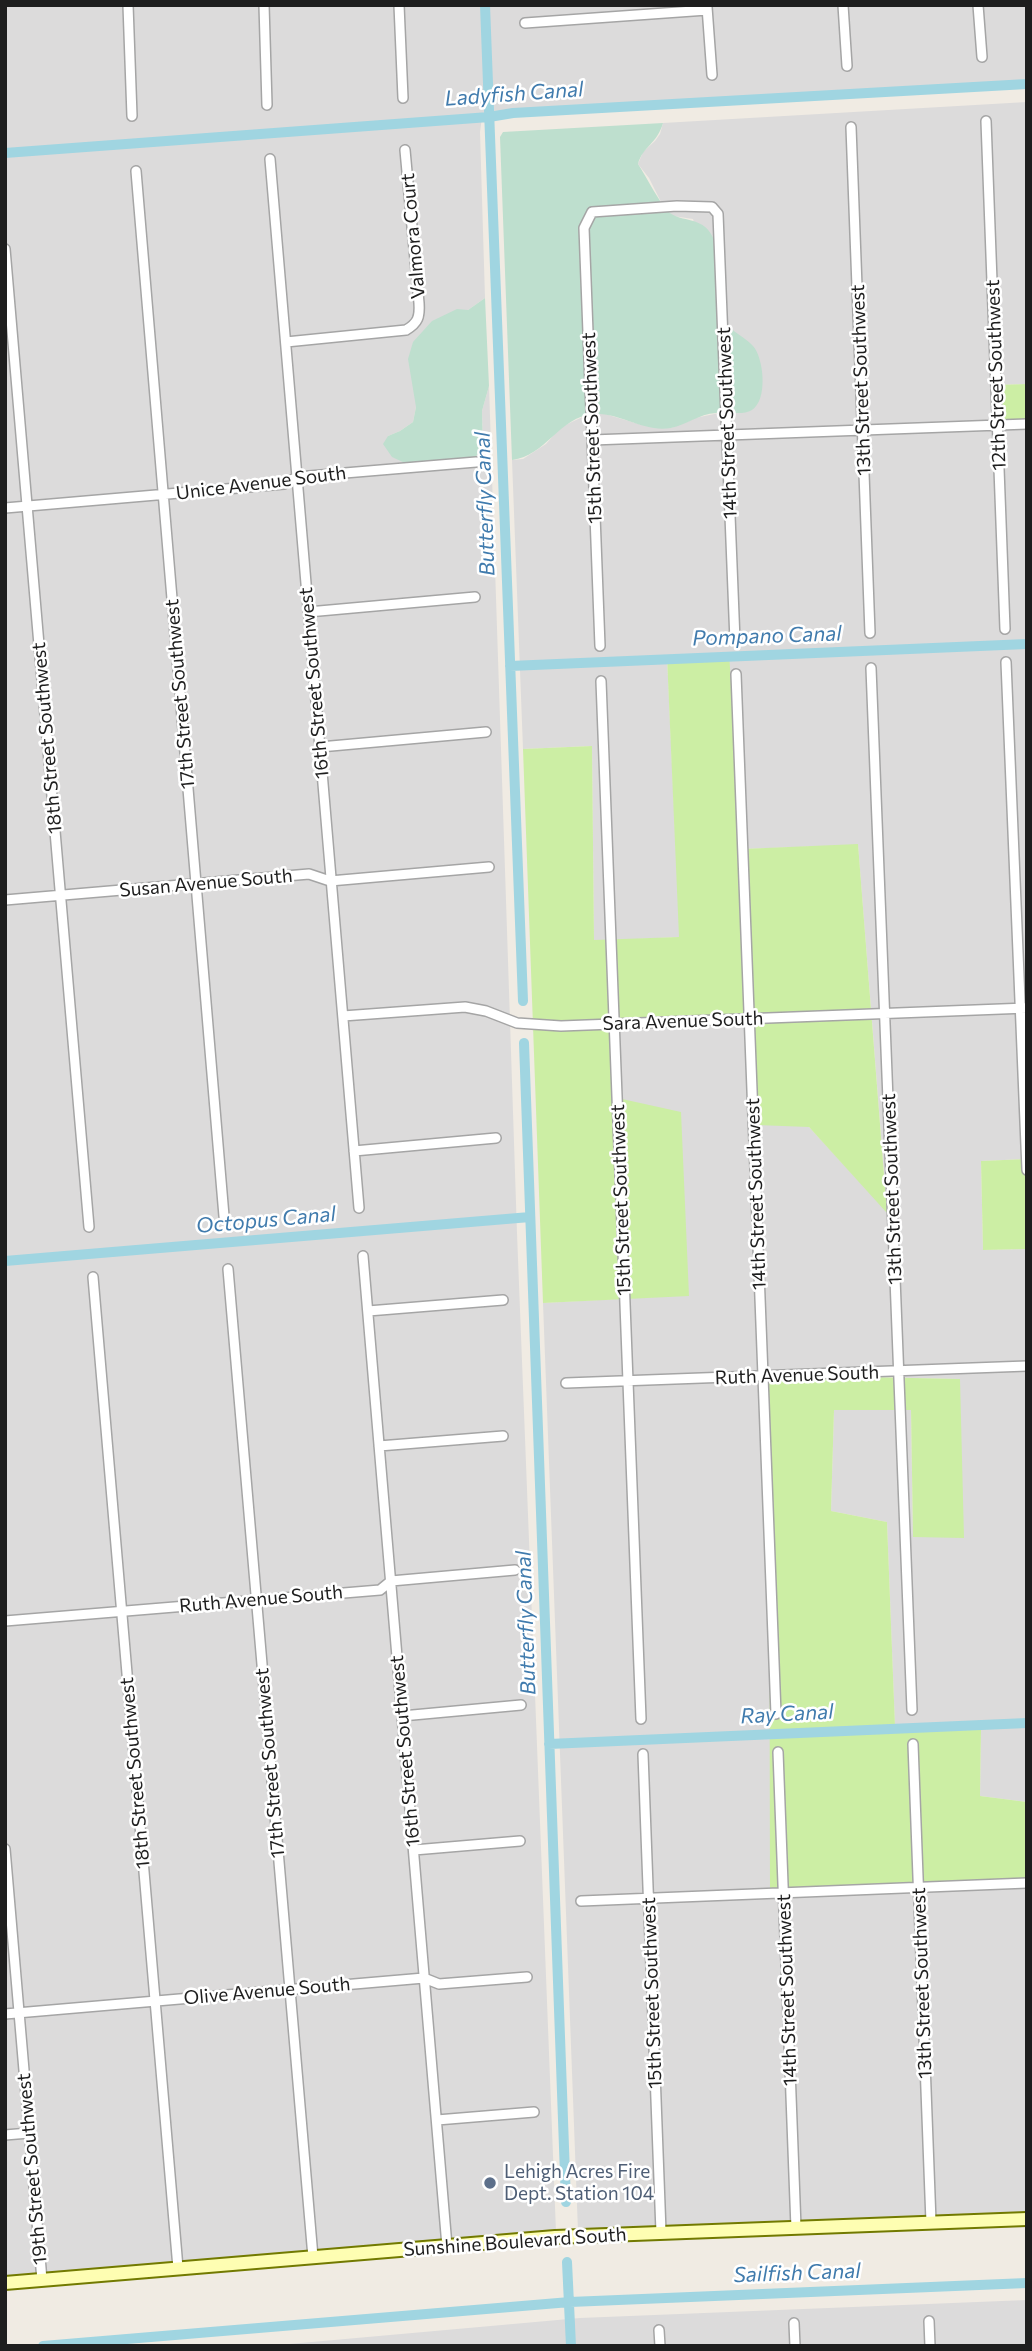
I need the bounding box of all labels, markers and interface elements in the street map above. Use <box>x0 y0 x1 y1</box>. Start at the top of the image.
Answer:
water label: Ladyfish Canal <box>444 77 584 111</box>
street label: Valmora Court <box>396 172 430 300</box>
street label: 12th Street Southwest <box>981 279 1011 471</box>
street label: 13th Street Southwest <box>846 284 876 476</box>
street label: 14th Street Southwest <box>712 327 742 519</box>
street label: 15th Street Southwest <box>577 332 607 524</box>
water label: Butterfly Canal <box>470 432 500 576</box>
street label: Unice Avenue South <box>175 461 347 505</box>
street label: 16th Street Southwest <box>294 586 334 780</box>
street label: 17th Street Southwest <box>160 598 200 790</box>
water label: Pompano Canal <box>692 621 842 651</box>
street label: 18th Street Southwest <box>27 641 67 835</box>
street label: Susan Avenue South <box>119 864 293 902</box>
street label: Sara Avenue South <box>602 1007 764 1035</box>
street label: 13th Street Southwest <box>877 1093 907 1285</box>
street label: 14th Street Southwest <box>741 1098 771 1290</box>
street label: 15th Street Southwest <box>606 1104 636 1296</box>
water label: Octopus Canal <box>195 1201 337 1239</box>
street label: Ruth Avenue South <box>714 1361 880 1389</box>
water label: Butterfly Canal <box>511 1551 541 1695</box>
street label: Ruth Avenue South <box>178 1580 344 1618</box>
street label: 16th Street Southwest <box>385 1654 425 1848</box>
street label: 17th Street Southwest <box>250 1667 290 1859</box>
street label: 18th Street Southwest <box>115 1676 155 1870</box>
water label: Ray Canal <box>740 1699 834 1729</box>
street label: 13th Street Southwest <box>907 1887 937 2079</box>
street label: 14th Street Southwest <box>772 1894 802 2086</box>
street label: 15th Street Southwest <box>637 1897 667 2089</box>
street label: Olive Avenue South <box>183 1972 351 2010</box>
street label: 19th Street Southwest <box>12 2072 52 2266</box>
place label: Lehigh Acres Fire Dept. Station 104 <box>504 2161 654 2205</box>
marker: Lehigh Acres Fire Dept. Station 104 <box>482 2175 498 2191</box>
street label: Sunshine Boulevard South <box>403 2223 627 2261</box>
water label: Sailfish Canal <box>733 2258 861 2288</box>

